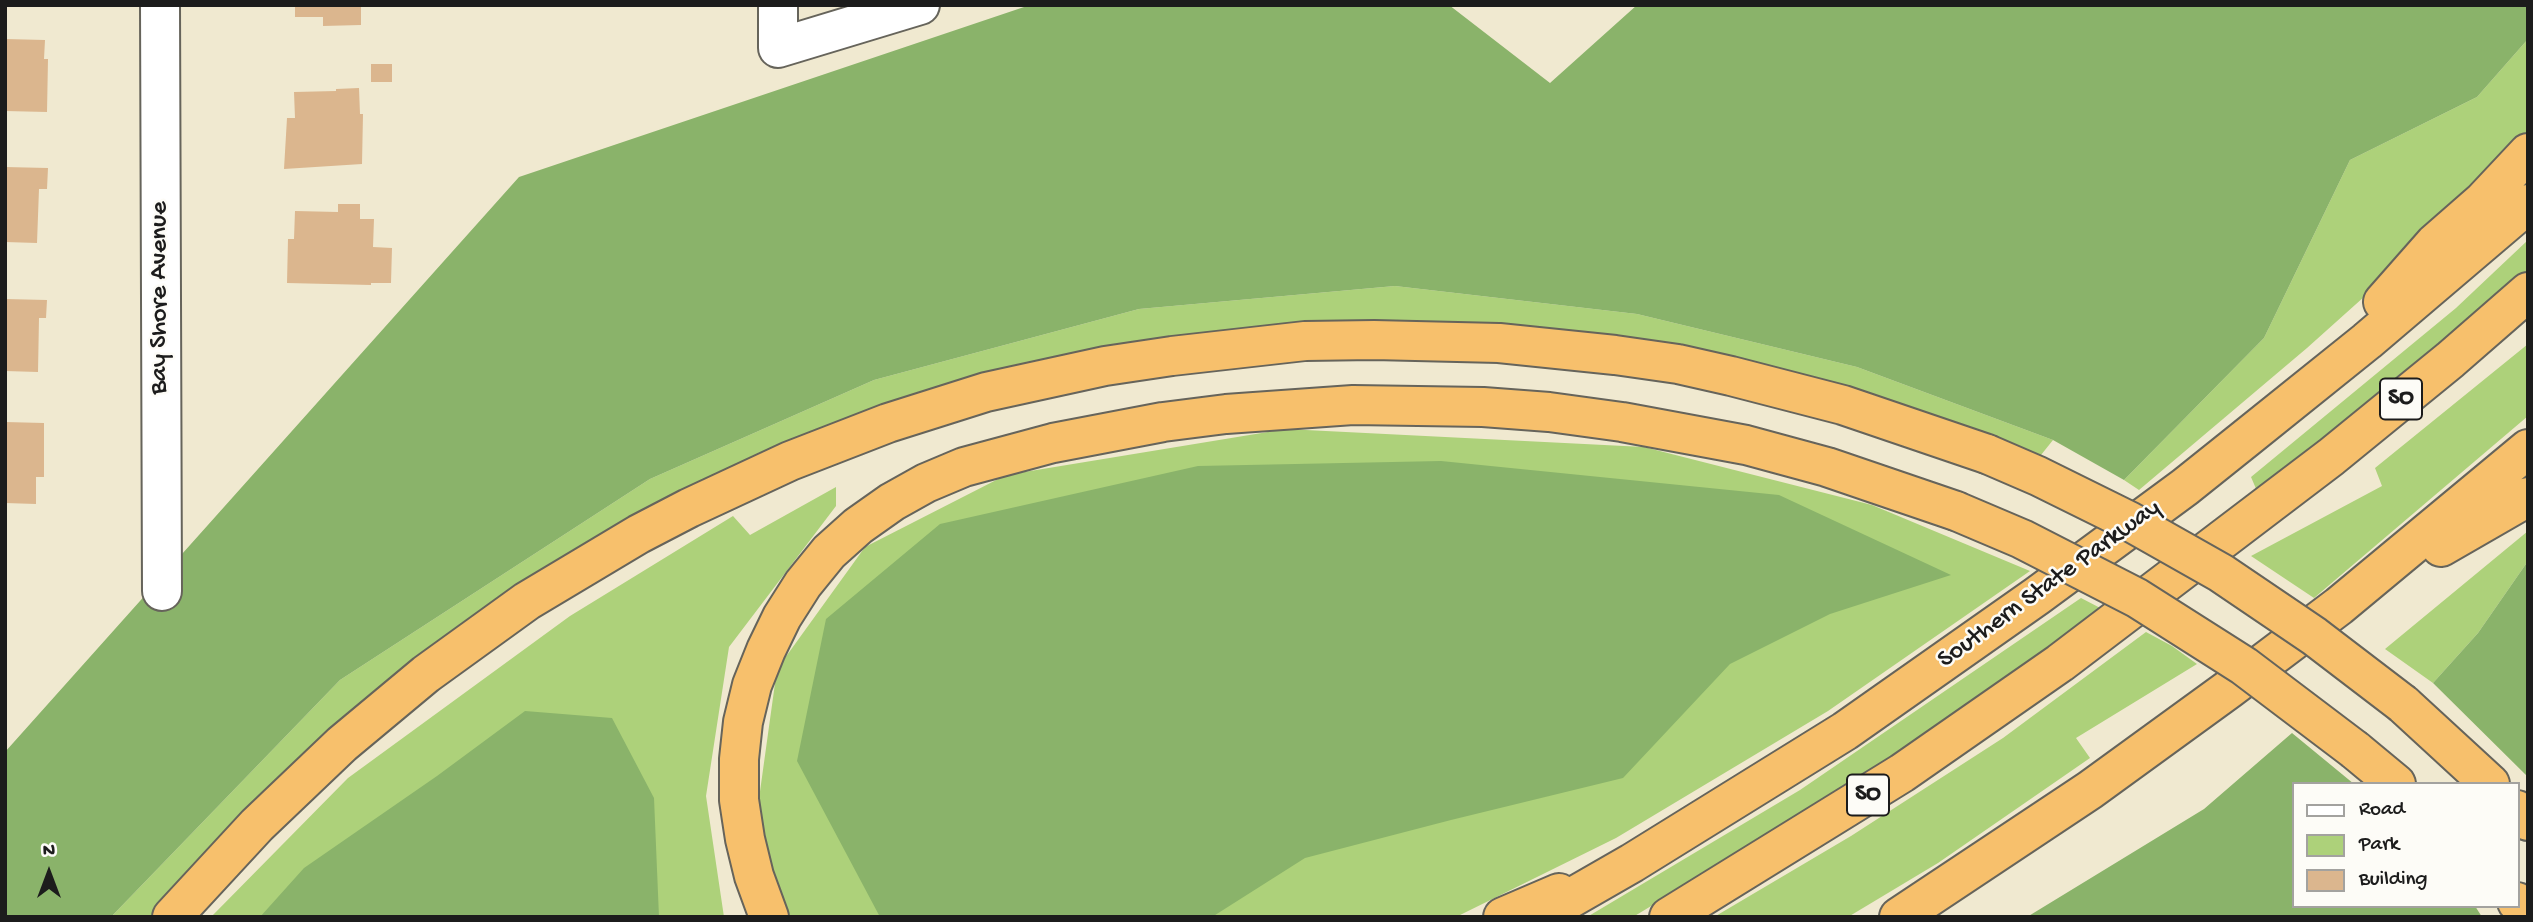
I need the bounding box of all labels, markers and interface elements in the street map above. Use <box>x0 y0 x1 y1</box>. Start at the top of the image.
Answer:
street label: Bay Shore Avenue <box>145 201 177 395</box>
road number: SO <box>2380 378 2422 420</box>
street label: Southern State Parkway <box>1933 494 2167 676</box>
road number: SO <box>1847 774 1889 816</box>
legend <box>2292 782 2519 908</box>
text: Road <box>2359 798 2405 823</box>
text: Park <box>2359 833 2399 858</box>
north arrow <box>14 838 84 908</box>
text: N <box>43 840 55 863</box>
text: Building <box>2359 868 2428 893</box>

